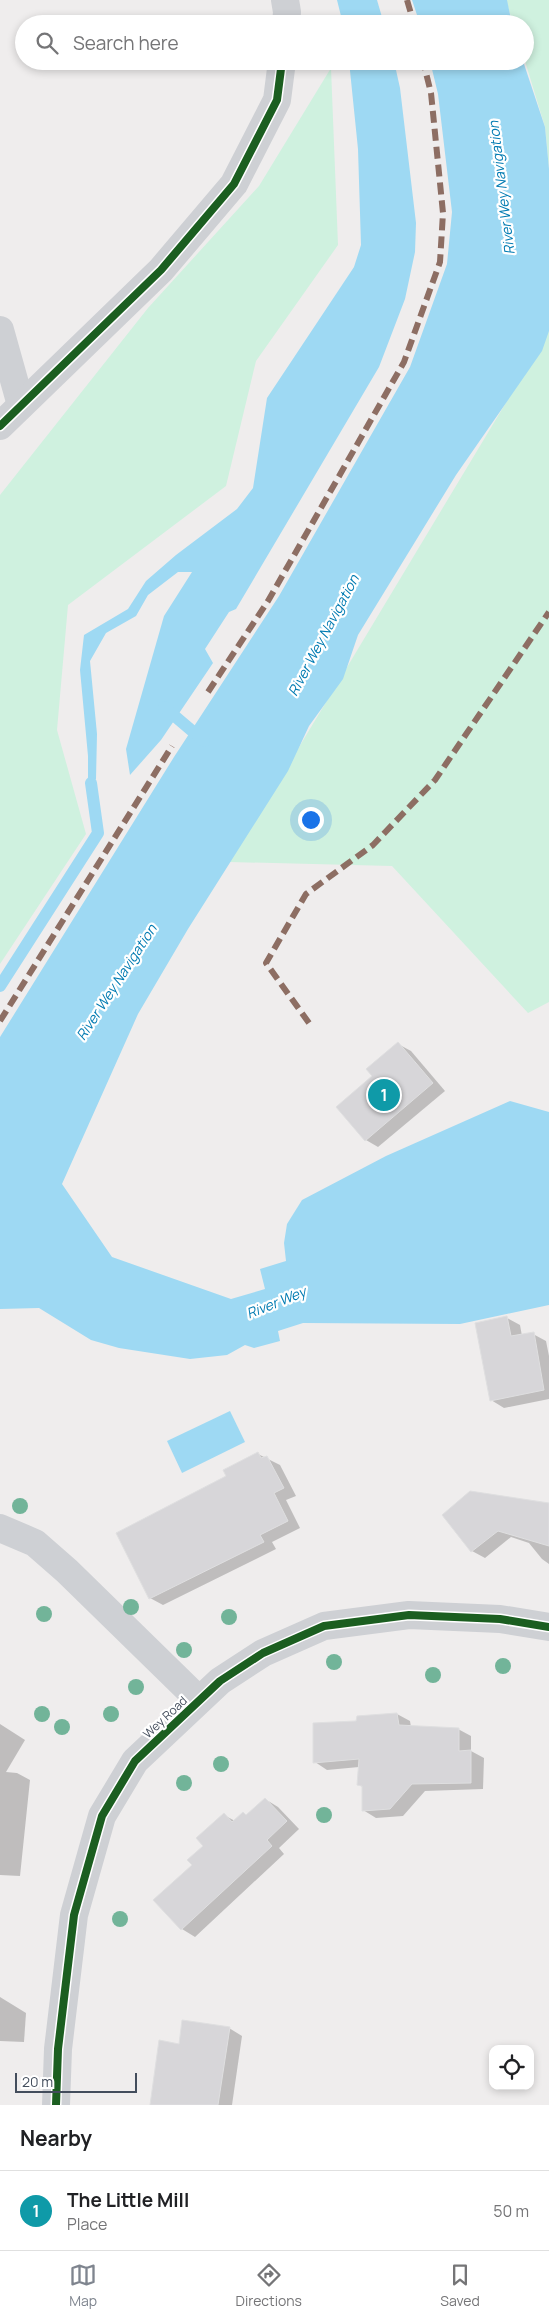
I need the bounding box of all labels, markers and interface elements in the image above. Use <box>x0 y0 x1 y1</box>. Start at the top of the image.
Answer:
search box <box>15 15 534 70</box>
icon: search <box>33 29 61 57</box>
text: Search here <box>73 30 179 56</box>
water label: River Wey Navigation <box>483 119 519 256</box>
water label: River Wey Navigation <box>283 571 363 699</box>
your location <box>298 807 324 833</box>
water label: River Wey Navigation <box>71 920 161 1044</box>
pin: 1 <box>368 1076 400 1114</box>
water label: River Wey <box>243 1280 311 1323</box>
street label: Wey Road <box>139 1692 191 1742</box>
map controls <box>489 2045 534 2090</box>
button: locate <box>489 2045 534 2090</box>
scale bar <box>15 2070 138 2093</box>
text: 20 m <box>22 2072 53 2091</box>
text: Nearby <box>20 2124 92 2152</box>
text: The Little Mill <box>67 2187 189 2213</box>
text: 1 <box>32 2200 40 2222</box>
text: 50 m <box>493 2200 529 2222</box>
text: Place <box>67 2213 107 2235</box>
tab: Map <box>69 2261 97 2310</box>
tab: Directions <box>236 2261 302 2310</box>
tab: Saved <box>440 2261 480 2310</box>

